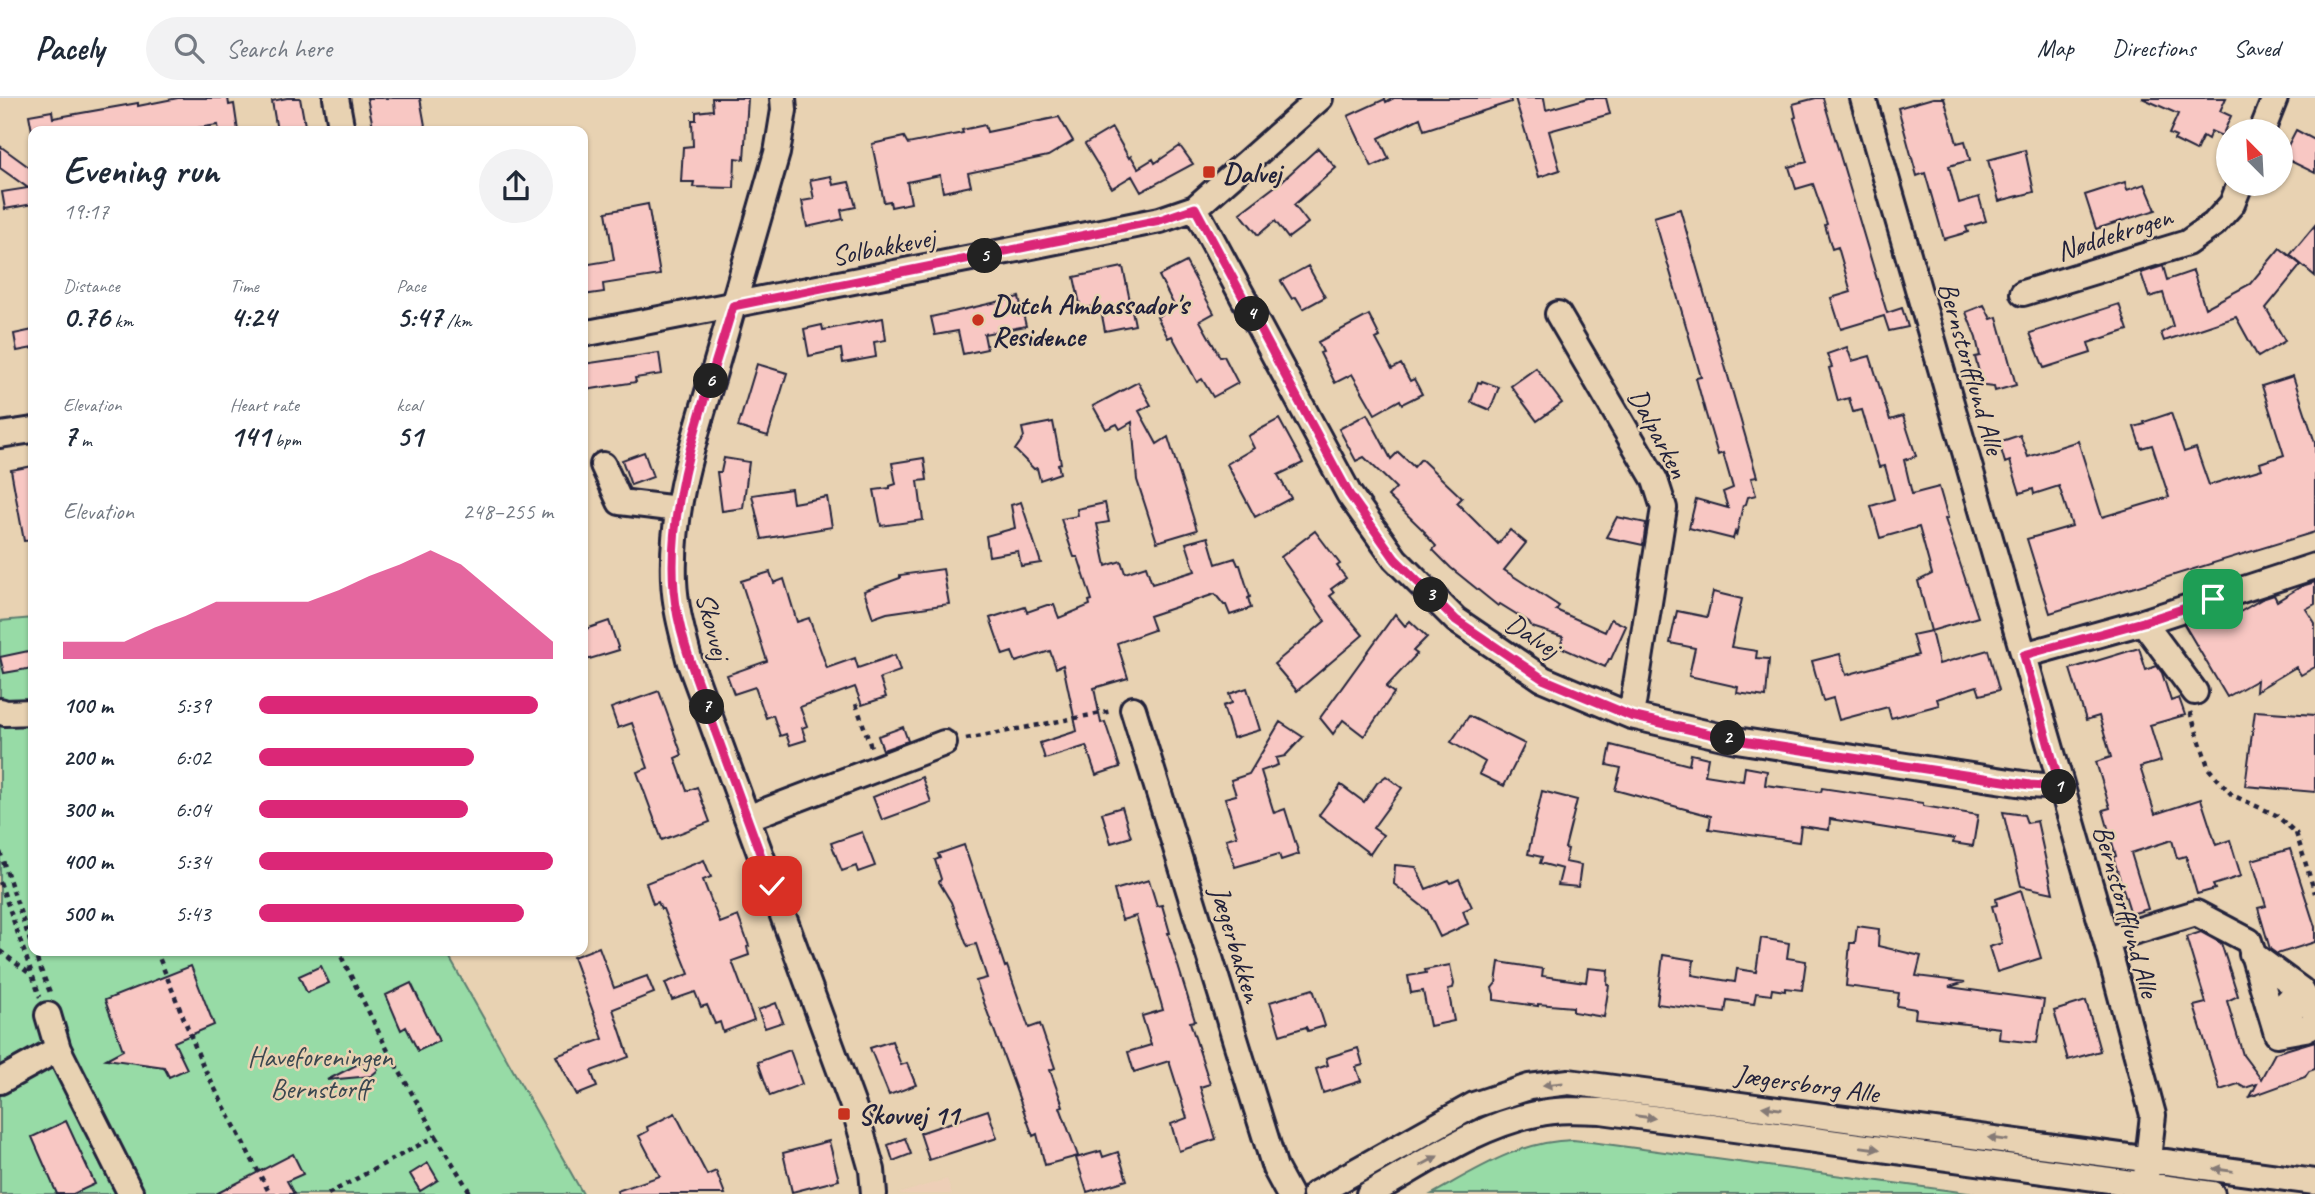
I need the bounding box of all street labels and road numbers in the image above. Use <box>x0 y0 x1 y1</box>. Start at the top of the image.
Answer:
street label: Nøddekrogen <box>2052 198 2178 269</box>
street label: Solbakkevej <box>828 219 941 274</box>
street label: Bernstorfflund Alle <box>1930 278 2013 460</box>
street label: Dalparken <box>1620 382 1697 485</box>
street label: Skovvej <box>688 589 739 666</box>
street label: Dalvej <box>1499 605 1569 667</box>
street label: Bernstorfflund Alle <box>2085 821 2168 1003</box>
street label: Jægerbakken <box>1202 880 1271 1008</box>
street label: Jægersborg Alle <box>1731 1056 1883 1111</box>

